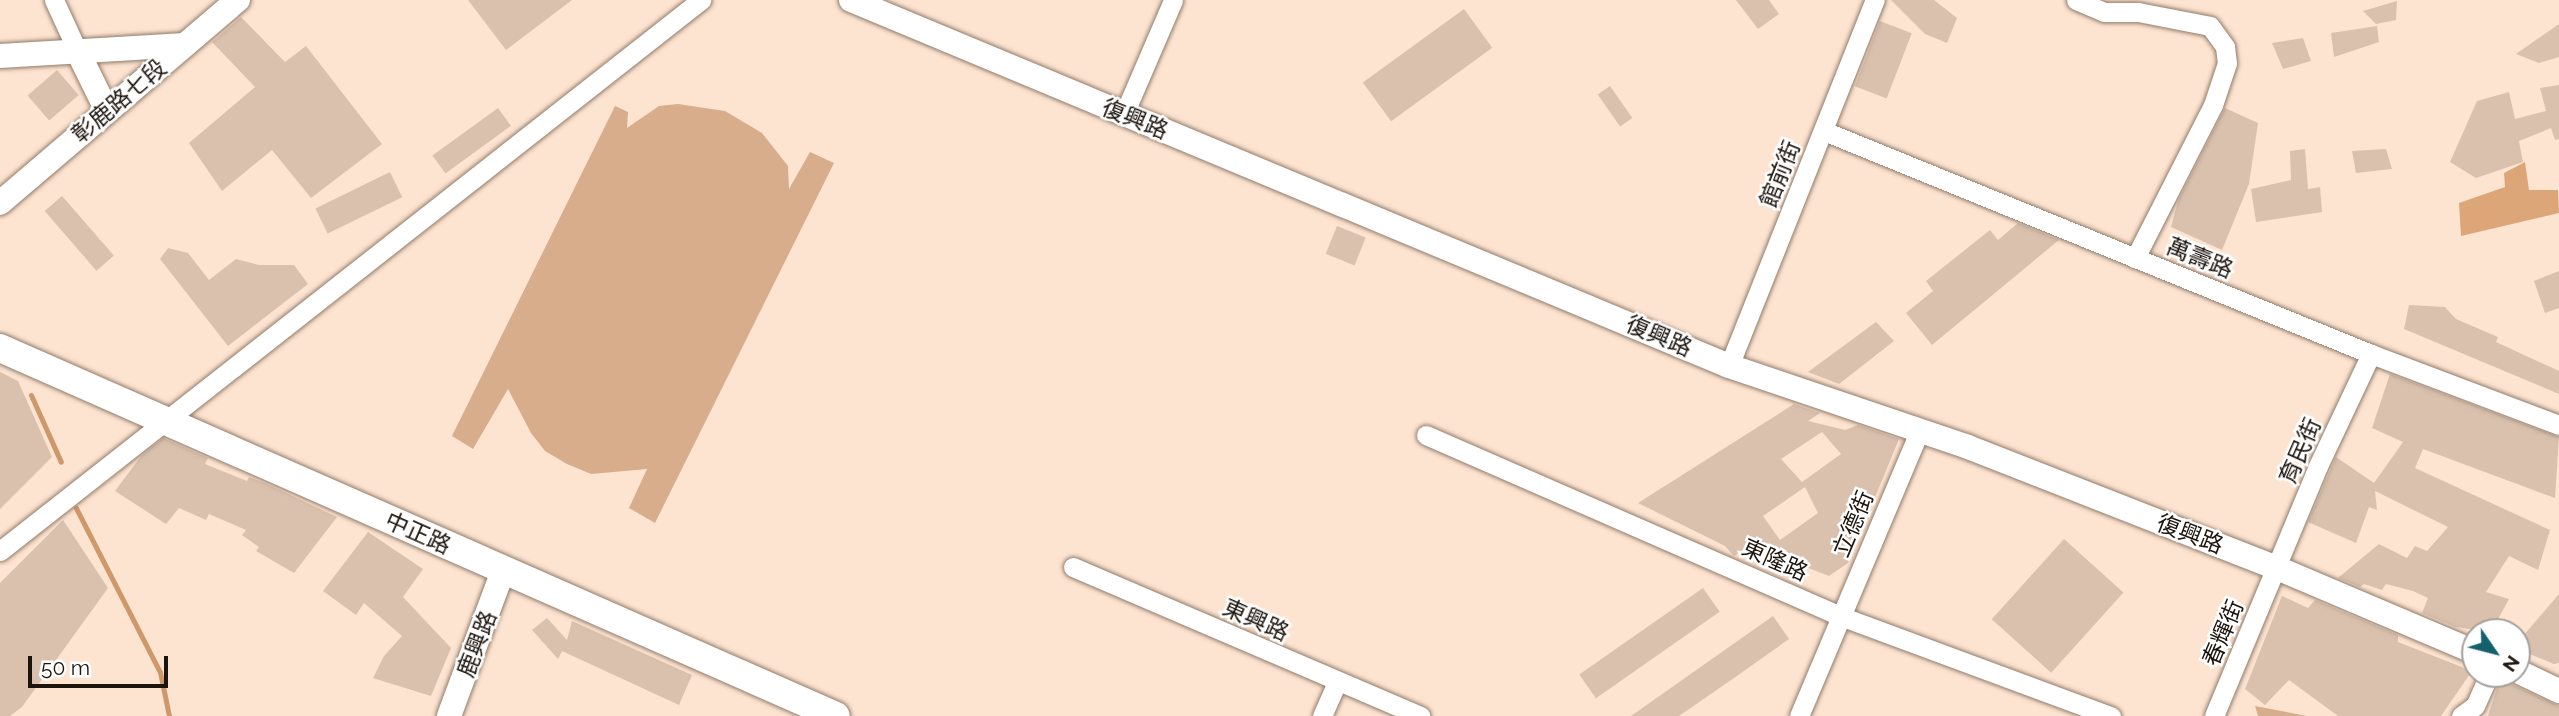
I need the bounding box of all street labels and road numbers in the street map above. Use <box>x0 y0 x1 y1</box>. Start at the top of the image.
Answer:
street label: 彰鹿路七段 <box>66 53 172 149</box>
street label: 復興路 <box>1098 93 1172 145</box>
street label: 館前街 <box>1754 137 1806 211</box>
street label: 萬壽路 <box>2163 232 2237 284</box>
street label: 復興路 <box>1622 310 1696 362</box>
street label: 育民街 <box>2273 414 2327 488</box>
street label: 立德街 <box>1827 487 1879 561</box>
street label: 中正路 <box>381 506 455 560</box>
street label: 復興路 <box>2153 509 2227 559</box>
street label: 東隆路 <box>1738 533 1812 587</box>
street label: 東興路 <box>1219 593 1293 647</box>
street label: 春輝街 <box>2197 596 2249 670</box>
street label: 鹿興路 <box>452 607 502 681</box>

